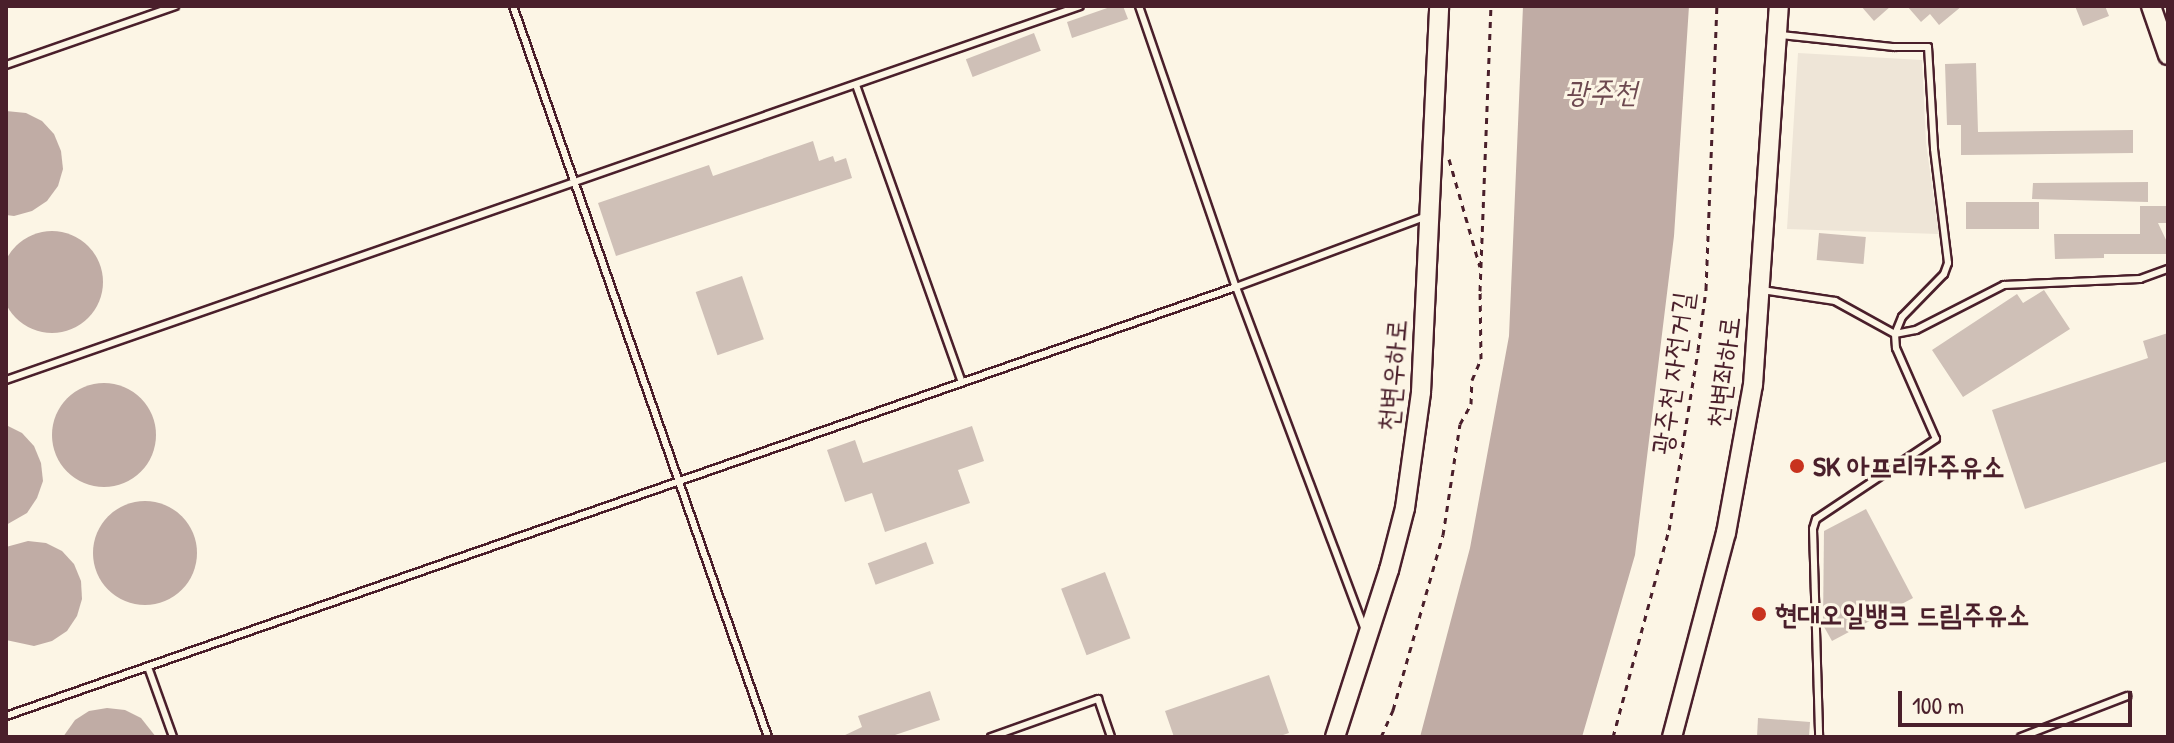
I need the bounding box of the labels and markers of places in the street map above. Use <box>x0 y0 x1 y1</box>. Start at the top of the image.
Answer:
place label: SK 아프리카주유소 <box>1813 449 2005 483</box>
marker: SK 아프리카주유소 <box>1788 457 1806 475</box>
place label: 현대오일뱅크 드림주유소 <box>1775 597 2029 631</box>
marker: 현대오일뱅크 드림주유소 <box>1750 605 1768 623</box>

